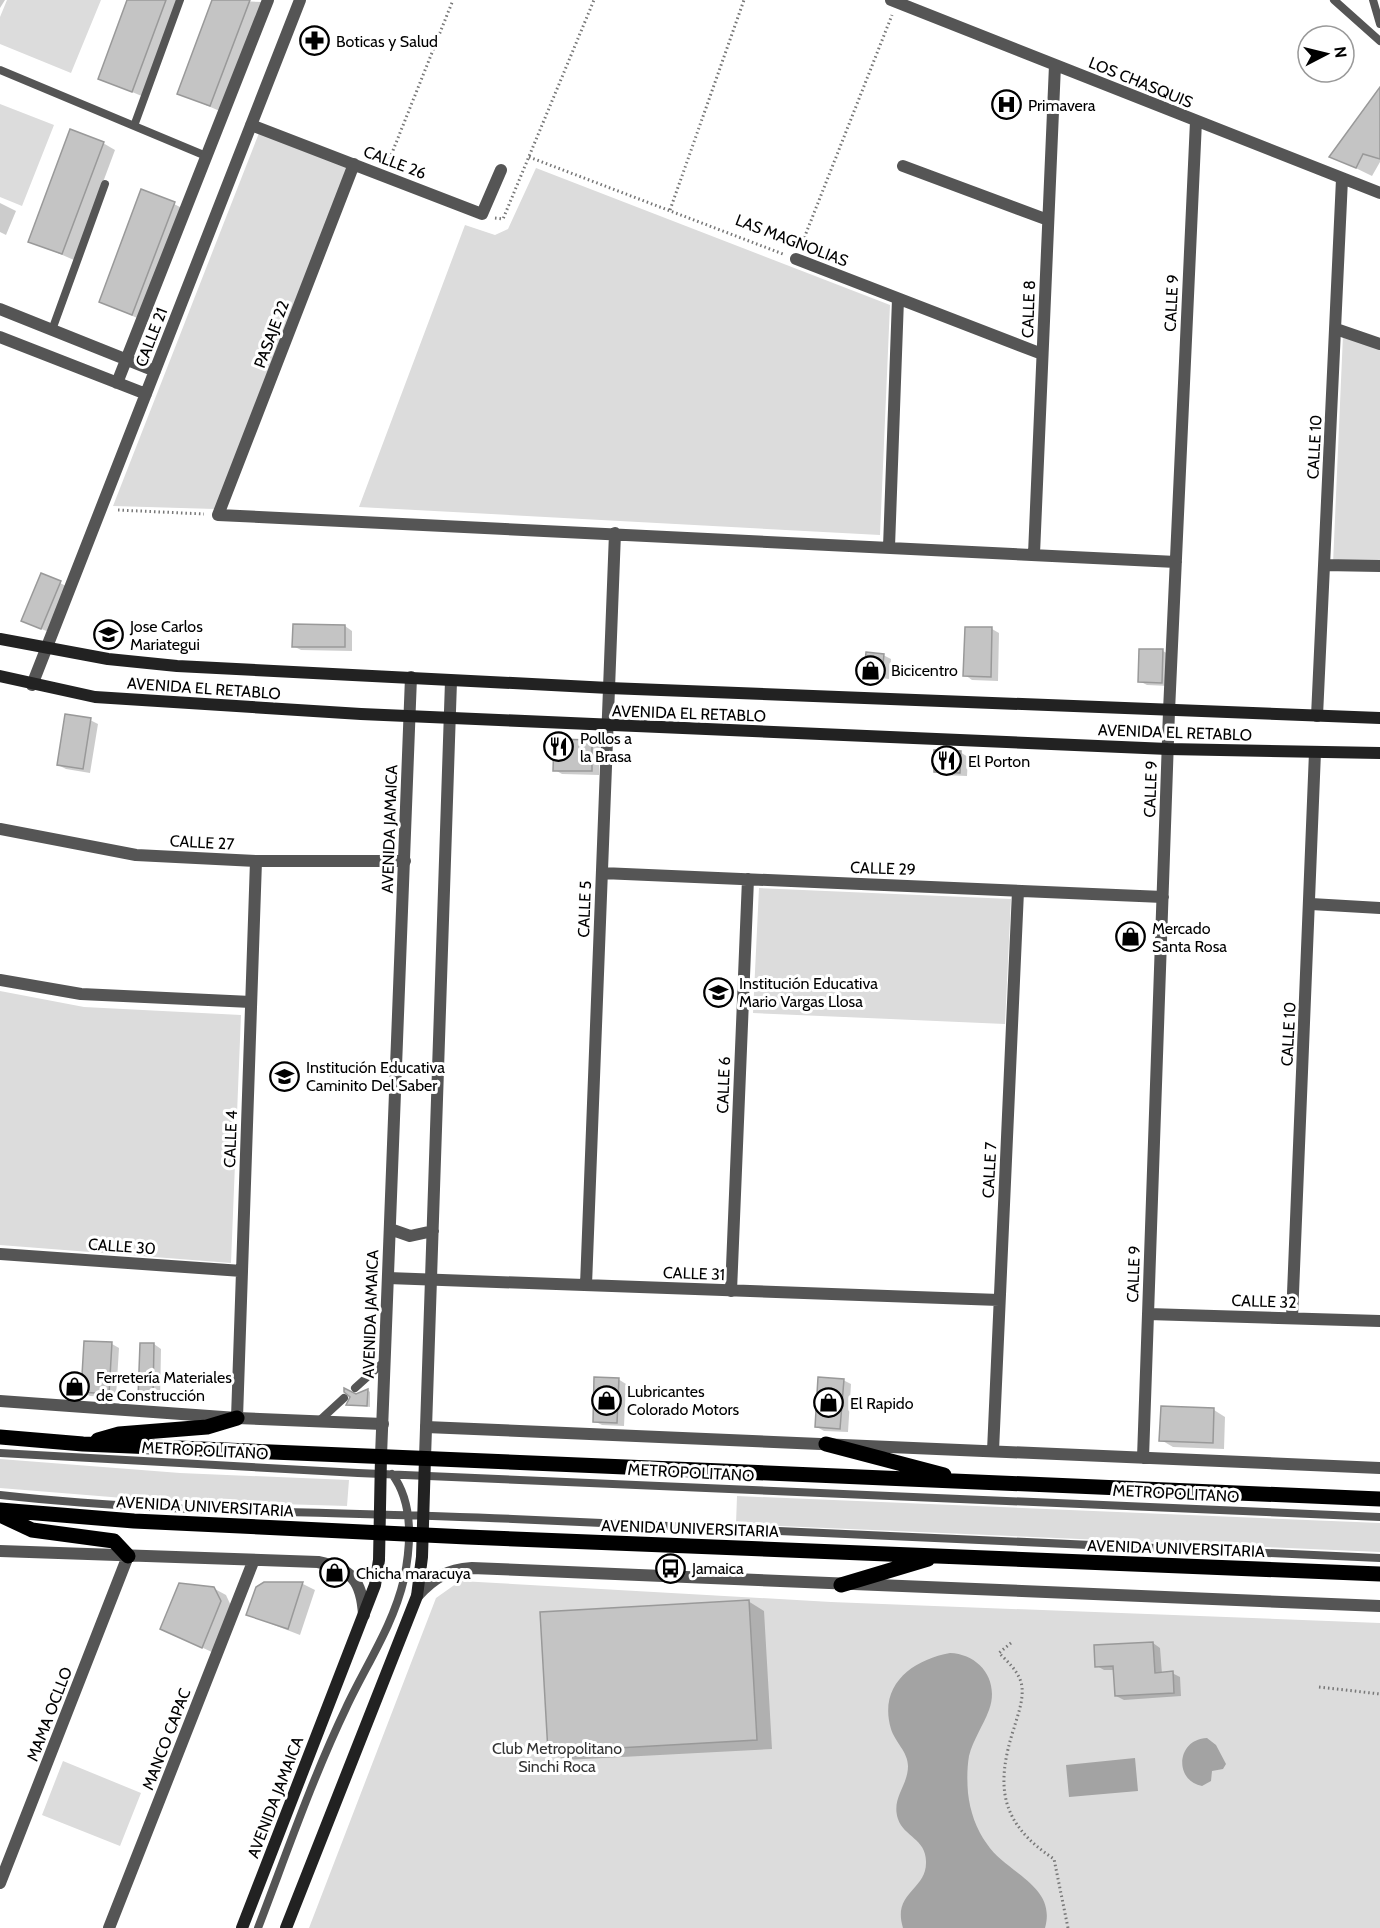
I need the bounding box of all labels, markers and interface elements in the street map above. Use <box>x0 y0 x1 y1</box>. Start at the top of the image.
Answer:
north arrow <box>1296 24 1356 84</box>
pharmacy icon: Boticas y Salud <box>299 25 331 57</box>
place label: Boticas y Salud <box>336 32 438 51</box>
text: N <box>1330 45 1351 59</box>
street label: LOS CHASQUIS <box>1086 53 1196 112</box>
hospital icon: Primavera <box>991 89 1023 121</box>
place label: Primavera <box>1028 96 1096 115</box>
street label: CALLE 26 <box>361 142 429 183</box>
street label: LAS MAGNOLIAS <box>733 210 851 271</box>
street label: CALLE 9 <box>1161 274 1182 332</box>
street label: CALLE 8 <box>1018 280 1039 338</box>
street label: PASAJE 22 <box>250 298 293 371</box>
street label: CALLE 21 <box>132 305 171 369</box>
street label: CALLE 10 <box>1303 414 1326 480</box>
place label: Jose Carlos Mariategui <box>129 617 203 654</box>
school or university icon: Jose Carlos Mariategui <box>93 619 125 651</box>
shop icon: Bicicentro <box>854 654 886 686</box>
place label: Bicicentro <box>891 661 958 680</box>
street label: AVENIDA EL RETABLO <box>127 674 281 703</box>
street label: AVENIDA EL RETABLO <box>612 701 766 726</box>
street label: AVENIDA EL RETABLO <box>1098 720 1252 745</box>
place label: Pollos a la Brasa <box>580 729 632 766</box>
restaurant icon: Pollos a la Brasa <box>543 731 575 763</box>
restaurant icon: El Porton <box>931 745 963 777</box>
place label: El Porton <box>968 752 1030 771</box>
street label: CALLE 9 <box>1140 760 1161 818</box>
street label: AVENIDA JAMAICA <box>378 764 401 894</box>
street label: CALLE 27 <box>169 831 235 854</box>
street label: CALLE 29 <box>850 858 916 879</box>
street label: CALLE 5 <box>574 880 595 938</box>
place label: Mercado Santa Rosa <box>1152 919 1227 956</box>
shop icon: Mercado Santa Rosa <box>1115 921 1147 953</box>
place label: Institución Educativa Mario Vargas Llosa <box>739 974 878 1011</box>
school or university icon: Institución Educativa Mario Vargas Llosa <box>702 976 734 1008</box>
street label: CALLE 10 <box>1277 1001 1300 1067</box>
street label: CALLE 6 <box>713 1056 734 1114</box>
place label: Institución Educativa Caminito Del Saber <box>306 1058 445 1095</box>
school or university icon: Institución Educativa Caminito Del Saber <box>269 1060 301 1092</box>
street label: CALLE 4 <box>220 1110 241 1168</box>
street label: CALLE 7 <box>979 1141 1000 1199</box>
street label: CALLE 30 <box>87 1235 157 1258</box>
street label: CALLE 9 <box>1123 1245 1144 1303</box>
street label: AVENIDA JAMAICA <box>359 1249 382 1379</box>
street label: CALLE 31 <box>663 1263 725 1284</box>
street label: CALLE 32 <box>1231 1291 1297 1312</box>
place label: Ferretería Materiales de Construcción <box>96 1368 232 1405</box>
shop icon: Ferretería Materiales de Construcción <box>59 1370 91 1402</box>
place label: Lubricantes Colorado Motors <box>627 1382 740 1419</box>
shop icon: Lubricantes Colorado Motors <box>590 1384 622 1416</box>
shop icon: El Rapido <box>813 1387 845 1419</box>
place label: El Rapido <box>850 1394 914 1413</box>
street label: METROPOLITANO <box>141 1438 269 1463</box>
street label: METROPOLITANO <box>627 1460 755 1485</box>
street label: METROPOLITANO <box>1112 1481 1240 1506</box>
street label: AVENIDA UNIVERSITARIA <box>116 1492 294 1521</box>
street label: AVENIDA UNIVERSITARIA <box>601 1516 779 1541</box>
street label: AVENIDA UNIVERSITARIA <box>1087 1536 1265 1561</box>
bus stop icon: Jamaica <box>655 1552 687 1584</box>
shop icon: Chicha maracuya <box>319 1557 351 1589</box>
place label: Jamaica <box>691 1559 744 1578</box>
place label: Chicha maracuya <box>356 1564 471 1583</box>
street label: MAMA OCLLO <box>23 1664 76 1764</box>
street label: MANCO CAPAC <box>138 1686 195 1793</box>
street label: AVENIDA JAMAICA <box>244 1734 307 1861</box>
park label: Club Metropolitano Sinchi Roca <box>492 1739 622 1776</box>

